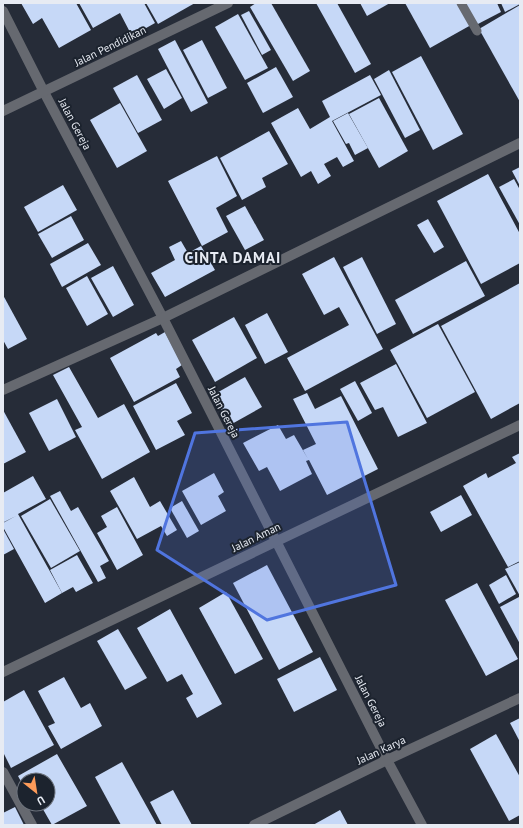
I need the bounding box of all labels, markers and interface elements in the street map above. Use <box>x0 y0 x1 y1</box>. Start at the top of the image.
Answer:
street label: Jalan Pendidikan <box>71 23 148 70</box>
street label: Jalan Gereja <box>55 95 94 152</box>
district label: CINTA DAMAI <box>185 248 281 267</box>
street label: Jalan Gereja <box>205 383 243 440</box>
street label: Jalan Aman <box>228 519 283 555</box>
street label: Jalan Gereja <box>352 672 390 729</box>
street label: Jalan Karya <box>353 733 408 768</box>
north arrow <box>16 772 56 812</box>
text: U <box>34 793 47 808</box>

